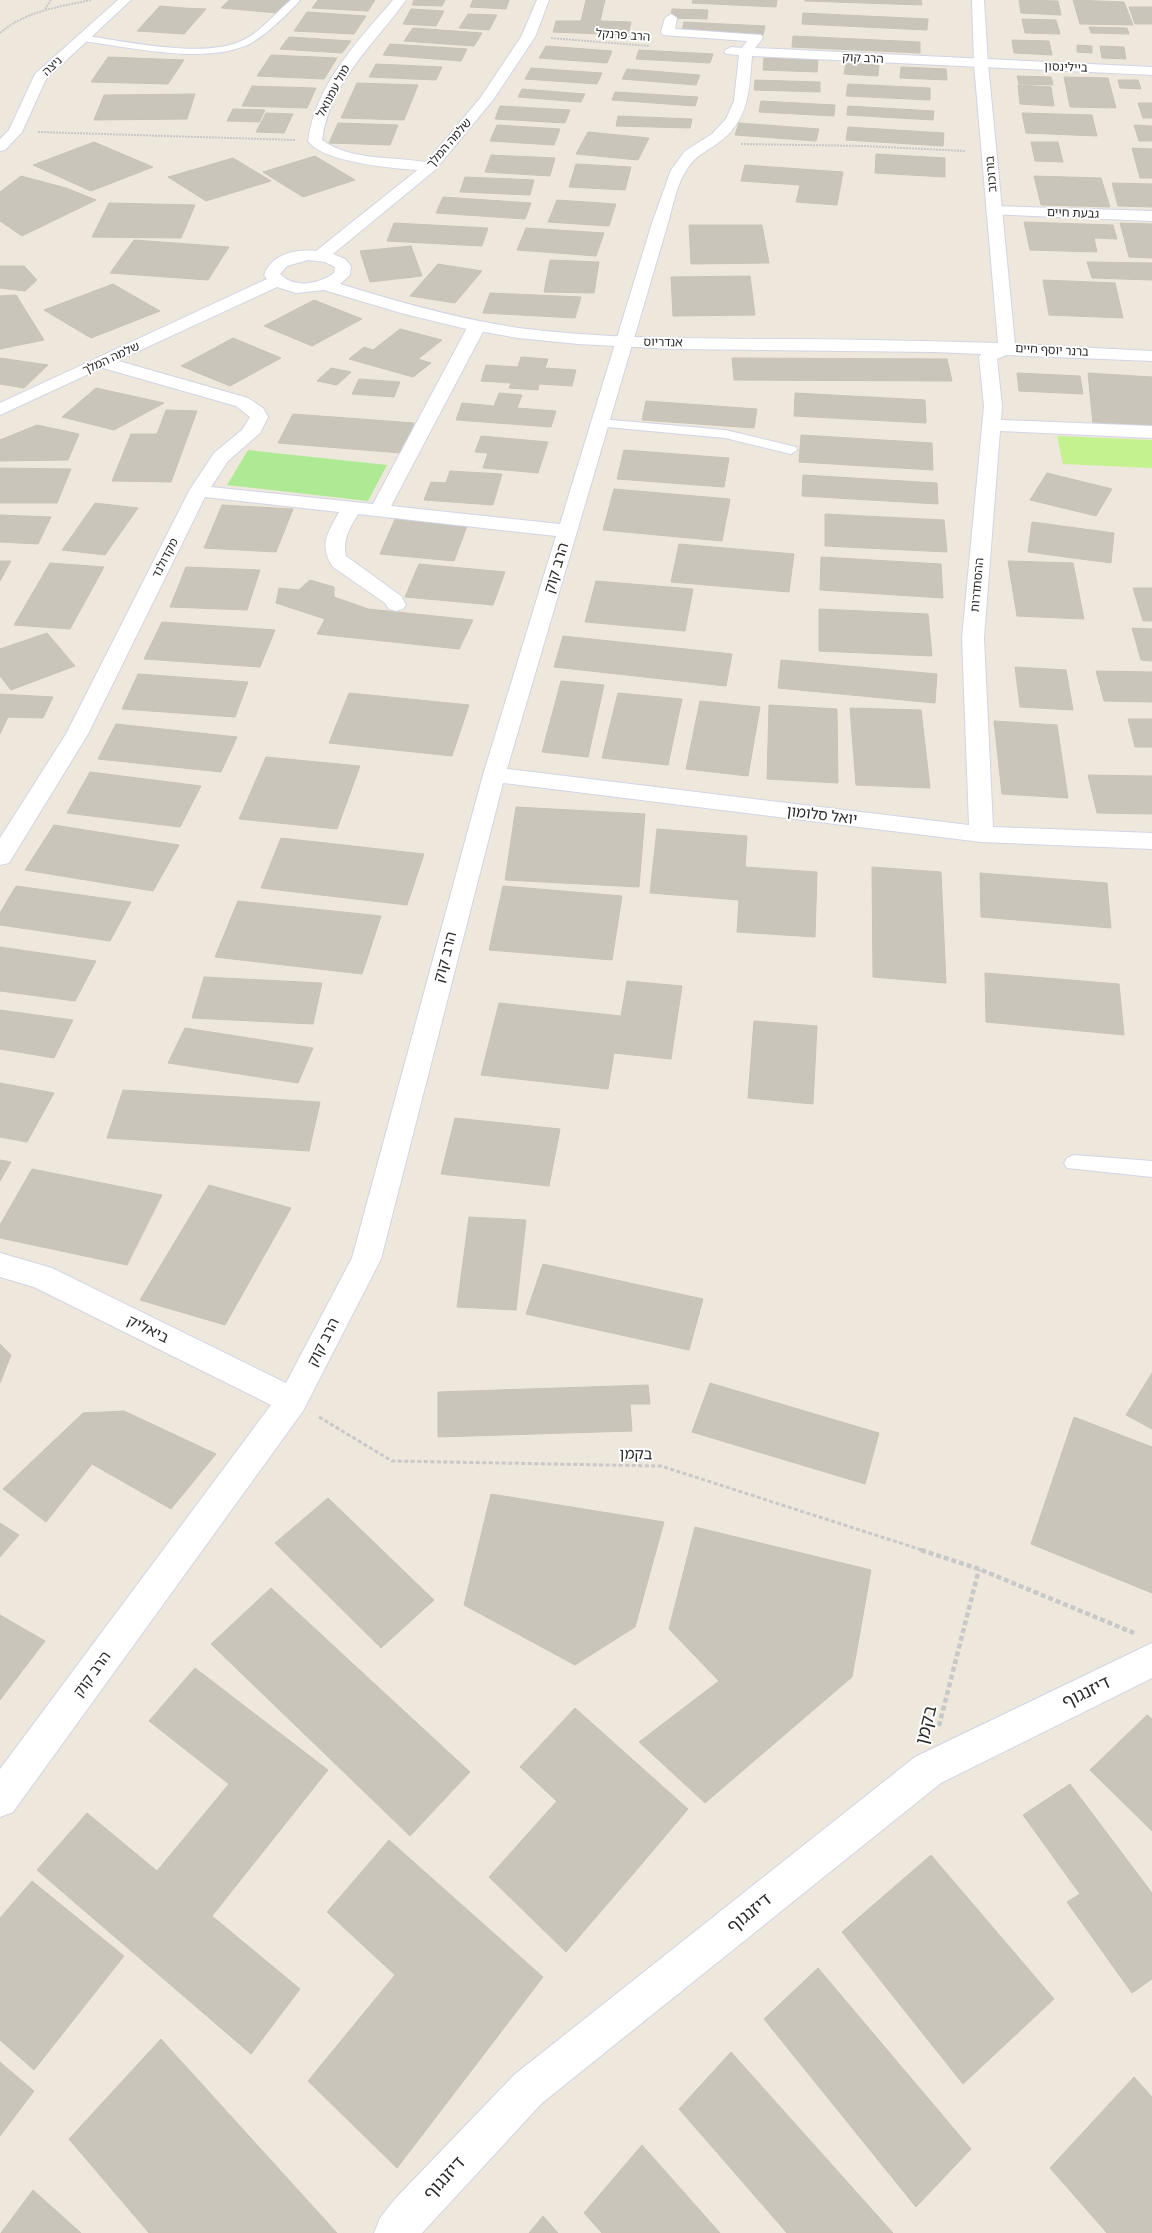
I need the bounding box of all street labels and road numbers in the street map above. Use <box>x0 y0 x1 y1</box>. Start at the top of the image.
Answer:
street label: הרב פרנקל <box>595 25 651 45</box>
street label: הרב קוק <box>842 49 884 67</box>
street label: ניצה <box>38 53 66 79</box>
street label: ביילינסון <box>1044 58 1088 76</box>
street label: מול עמנואל <box>312 62 354 120</box>
street label: שלמה המלך <box>423 115 475 171</box>
street label: בורוכוב <box>981 155 1001 193</box>
street label: גבעת חיים <box>1047 204 1100 222</box>
street label: אנדריוס <box>643 334 683 350</box>
street label: שלמה המלך <box>80 338 142 378</box>
street label: ברנר יוסף חיים <box>1015 340 1089 360</box>
street label: מקדולנד <box>148 535 182 581</box>
street label: הרב קוק <box>538 540 573 596</box>
street label: ההסתדרות <box>967 557 987 613</box>
street label: יואל סלומון <box>786 800 859 829</box>
street label: הרב קוק <box>428 929 461 985</box>
street label: ביאליק <box>124 1309 173 1348</box>
street label: הרב קוק <box>301 1314 344 1370</box>
street label: בקמן <box>619 1443 653 1464</box>
street label: הרב קוק <box>68 1647 115 1701</box>
street label: דיזנגוף <box>1057 1669 1114 1714</box>
street label: בקמן <box>909 1703 942 1747</box>
street label: דיזנגוף <box>721 1887 777 1938</box>
street label: דיזנגוף <box>417 2150 470 2205</box>

